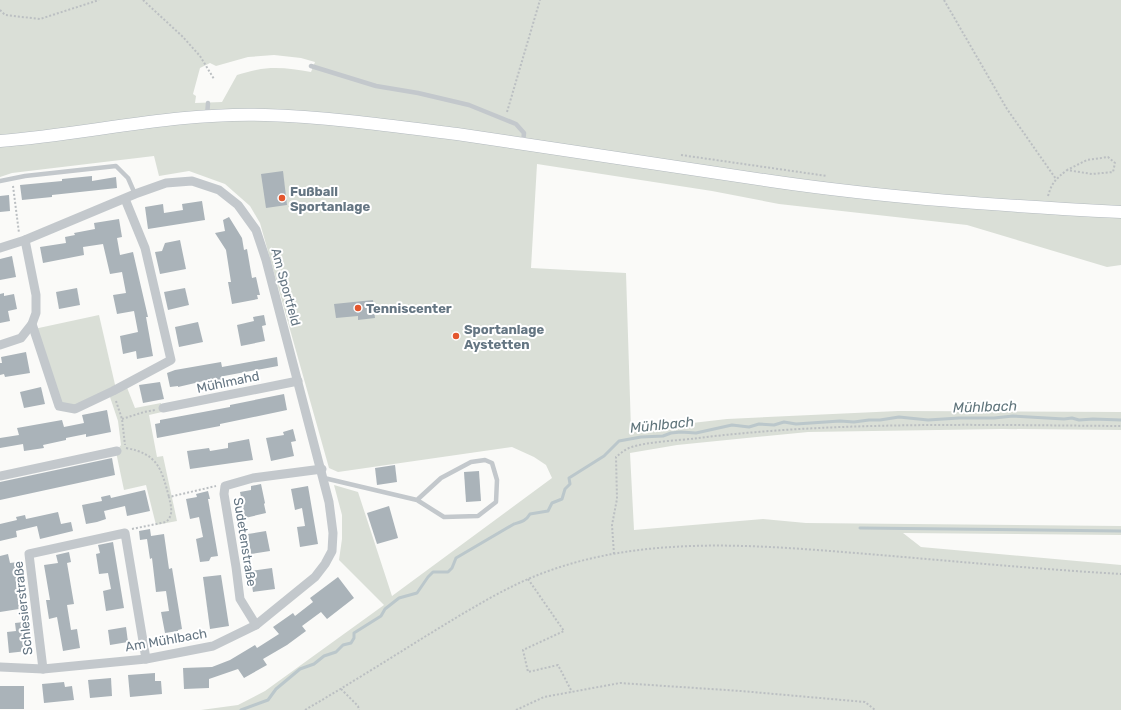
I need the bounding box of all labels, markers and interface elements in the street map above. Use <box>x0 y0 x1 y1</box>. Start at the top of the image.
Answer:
place label: Fußball Sportanlage <box>290 184 370 214</box>
marker: Fußball Sportanlage <box>277 193 287 203</box>
street label: Am Sportfeld <box>268 247 304 327</box>
place label: Tenniscenter <box>366 301 452 316</box>
marker: Tenniscenter <box>353 303 363 313</box>
place label: Sportanlage Aystetten <box>464 322 544 352</box>
marker: Sportanlage Aystetten <box>451 331 461 341</box>
street label: Mühlmahd <box>195 368 261 396</box>
water label: Mühlbach <box>953 397 1017 417</box>
water label: Mühlbach <box>629 413 695 437</box>
street label: Sudetenstraße <box>231 496 259 588</box>
street label: Schlesierstraße <box>11 560 35 656</box>
street label: Am Mühlbach <box>124 625 208 655</box>

